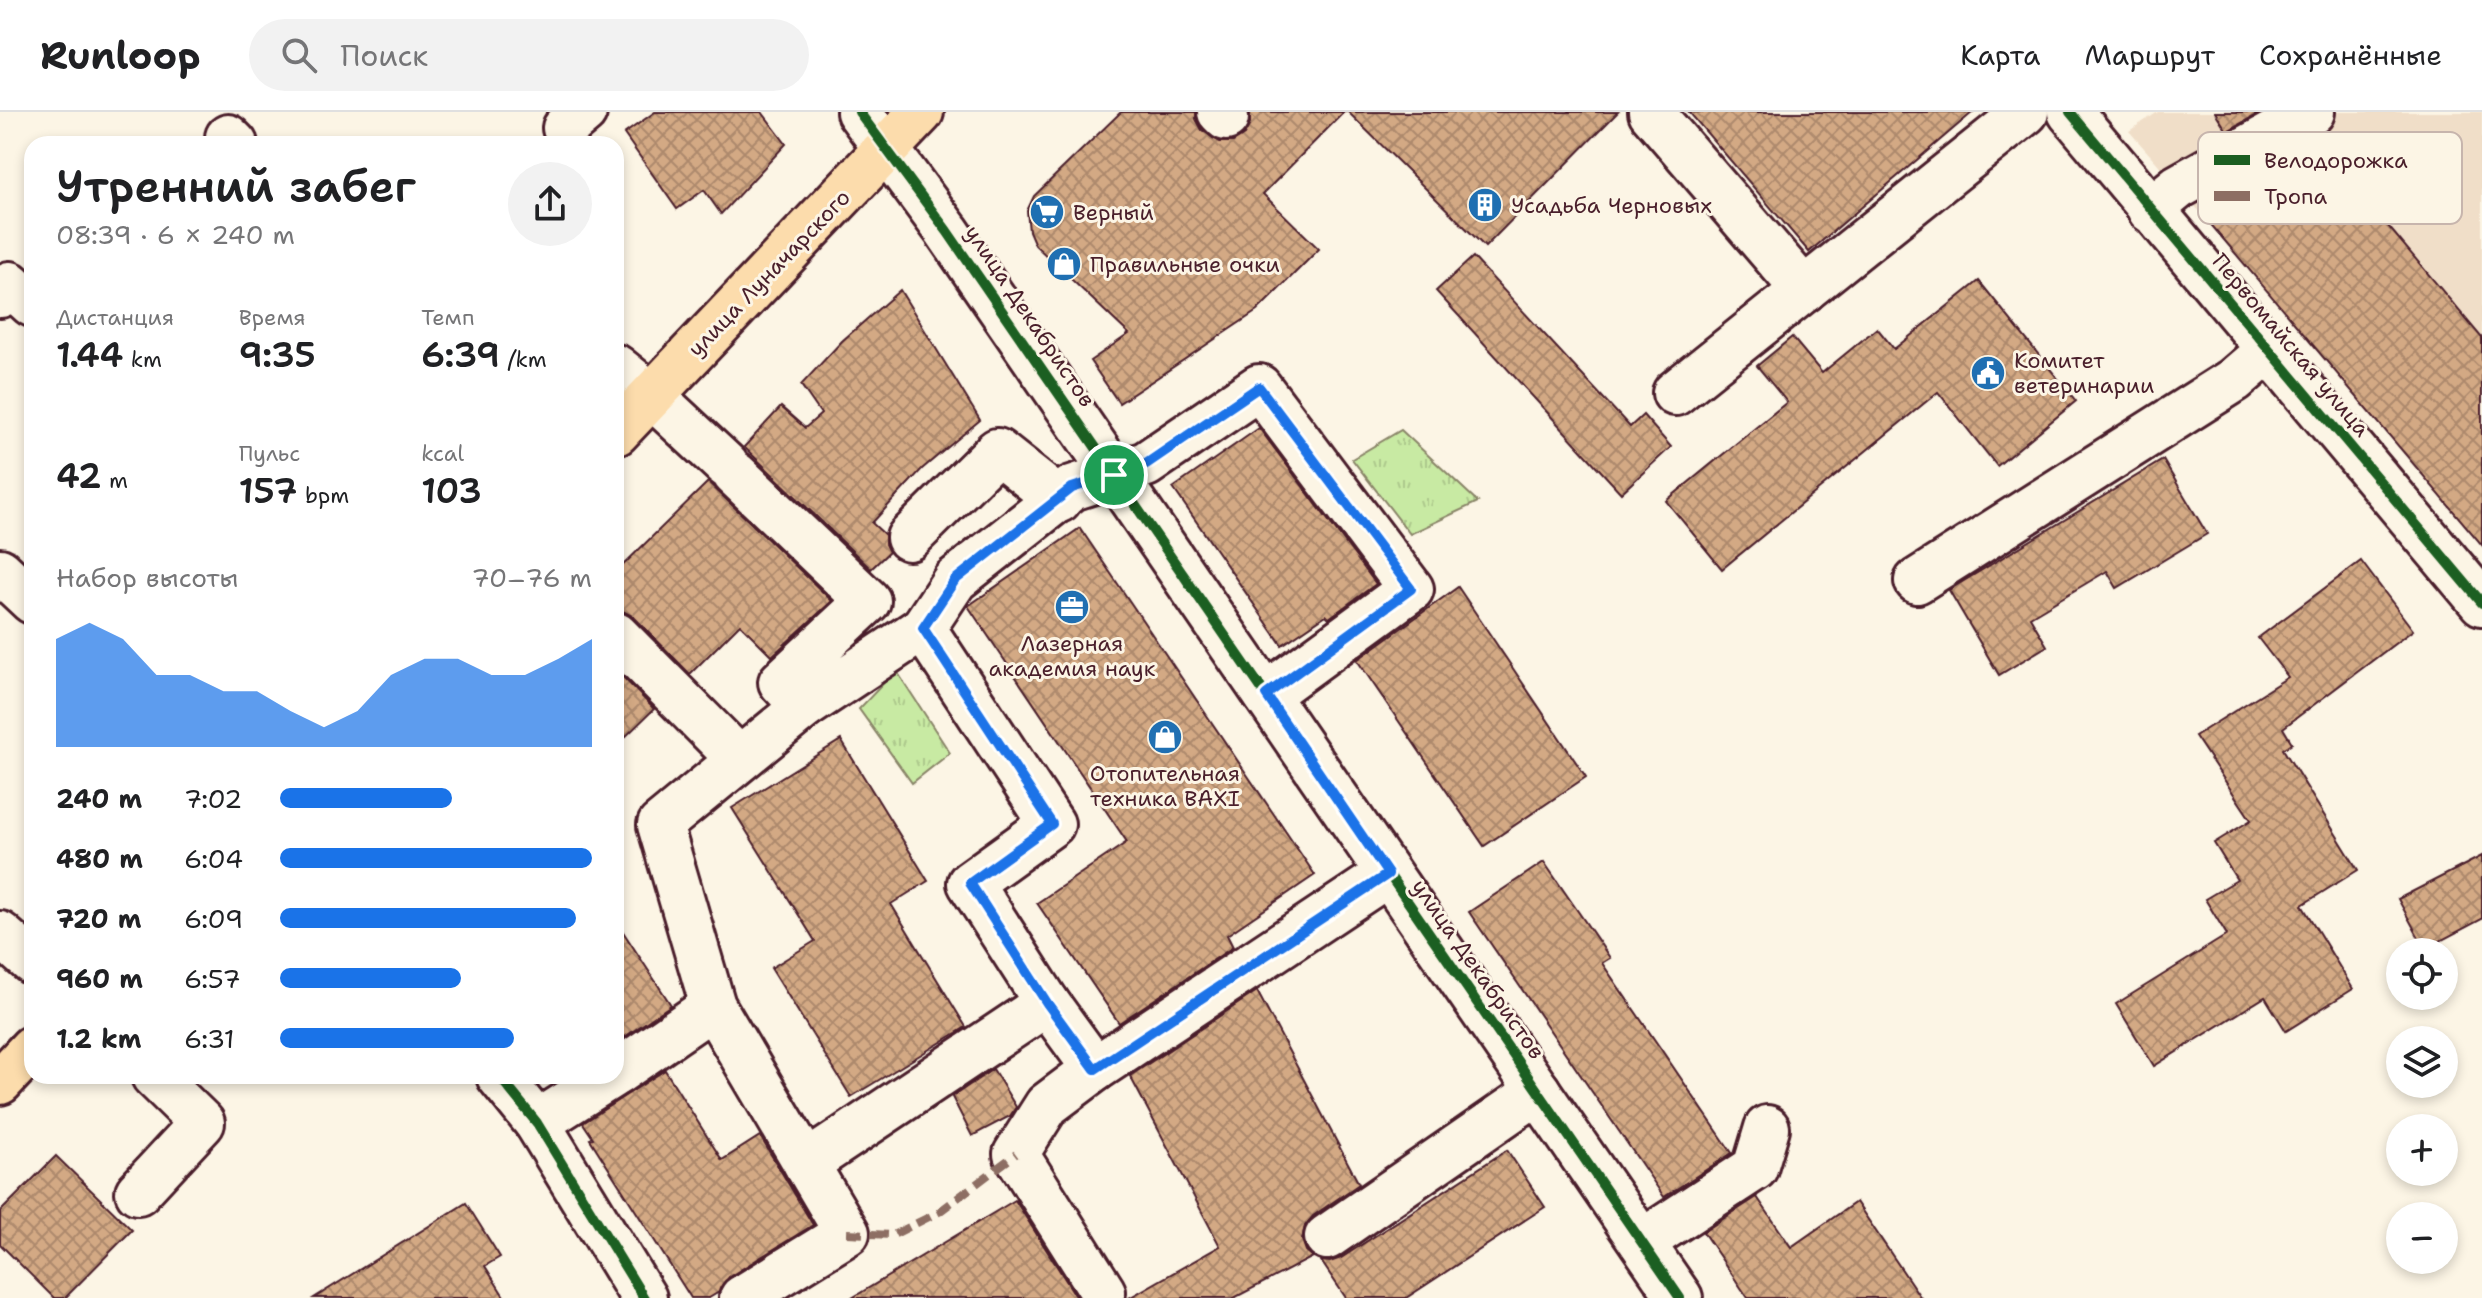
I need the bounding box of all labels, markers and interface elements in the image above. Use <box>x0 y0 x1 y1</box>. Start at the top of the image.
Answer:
search box <box>249 19 809 91</box>
text: Runloop <box>40 30 201 81</box>
icon: search <box>277 33 321 77</box>
text: Поиск <box>341 35 428 76</box>
text: Карта <box>1960 36 2040 74</box>
text: Маршрут <box>2084 36 2215 74</box>
text: Сохранённые <box>2259 36 2442 74</box>
legend <box>2198 132 2462 224</box>
text: Велодорожка <box>2264 146 2408 175</box>
text: Утренний забег <box>56 157 416 216</box>
button: share <box>508 162 592 246</box>
text: Тропа <box>2264 182 2328 211</box>
street label: улица Луначарского <box>682 183 856 363</box>
building icon: Усадьба Черновых <box>1466 186 1504 224</box>
place label: Усадьба Черновых <box>1511 191 1712 220</box>
supermarket icon: Верный <box>1028 193 1066 231</box>
place label: Верный <box>1073 198 1154 227</box>
text: 08:39 · 6 × 240 m <box>56 217 295 252</box>
street label: улица Декабристов <box>958 219 1102 413</box>
shop icon: Правильные очки <box>1045 245 1083 283</box>
street label: Первомайская улица <box>2206 247 2377 443</box>
place label: Правильные очки <box>1090 250 1280 279</box>
text: Дистанция <box>56 303 174 332</box>
text: Время <box>239 303 306 332</box>
text: Темп <box>421 303 475 332</box>
text: 1.44 <box>56 332 123 378</box>
text: 9:35 <box>239 332 316 378</box>
text: 6:39 <box>421 332 500 378</box>
text: km <box>123 345 162 374</box>
text: /km <box>500 345 547 374</box>
place label: Комитет ветеринарии <box>2014 346 2154 400</box>
public building icon: Комитет ветеринарии <box>1969 354 2007 392</box>
text: Пульс <box>239 439 300 468</box>
text: kcal <box>421 439 464 468</box>
pin <box>1080 441 1148 509</box>
text: 42 <box>56 453 102 499</box>
icon: arrive <box>1092 453 1136 497</box>
text: m <box>102 466 128 495</box>
text: 157 <box>239 468 297 514</box>
text: 103 <box>421 468 482 514</box>
text: bpm <box>297 481 349 510</box>
text: Набор высоты <box>56 560 238 595</box>
text: 70–76 m <box>471 560 592 595</box>
office icon: Лазерная академия наук <box>1053 588 1091 626</box>
place label: Лазерная академия наук <box>989 629 1156 683</box>
shop icon: Отопительная техника BAXI <box>1146 718 1184 756</box>
place label: Отопительная техника BAXI <box>1090 759 1240 813</box>
text: 240 m <box>56 781 142 816</box>
text: 7:02 <box>184 781 242 816</box>
text: 480 m <box>56 841 143 876</box>
text: 6:04 <box>184 841 243 876</box>
street label: улица Декабристов <box>1405 873 1551 1065</box>
text: 720 m <box>56 901 141 936</box>
text: 6:09 <box>184 901 243 936</box>
map controls <box>2386 938 2458 1274</box>
button: locate <box>2386 938 2458 1010</box>
text: 960 m <box>56 961 143 996</box>
text: 6:57 <box>184 961 241 996</box>
text: 1.2 km <box>56 1021 141 1056</box>
text: 6:31 <box>184 1021 235 1056</box>
button: layers <box>2386 1026 2458 1098</box>
button: + <box>2386 1114 2458 1186</box>
button: − <box>2386 1202 2458 1274</box>

